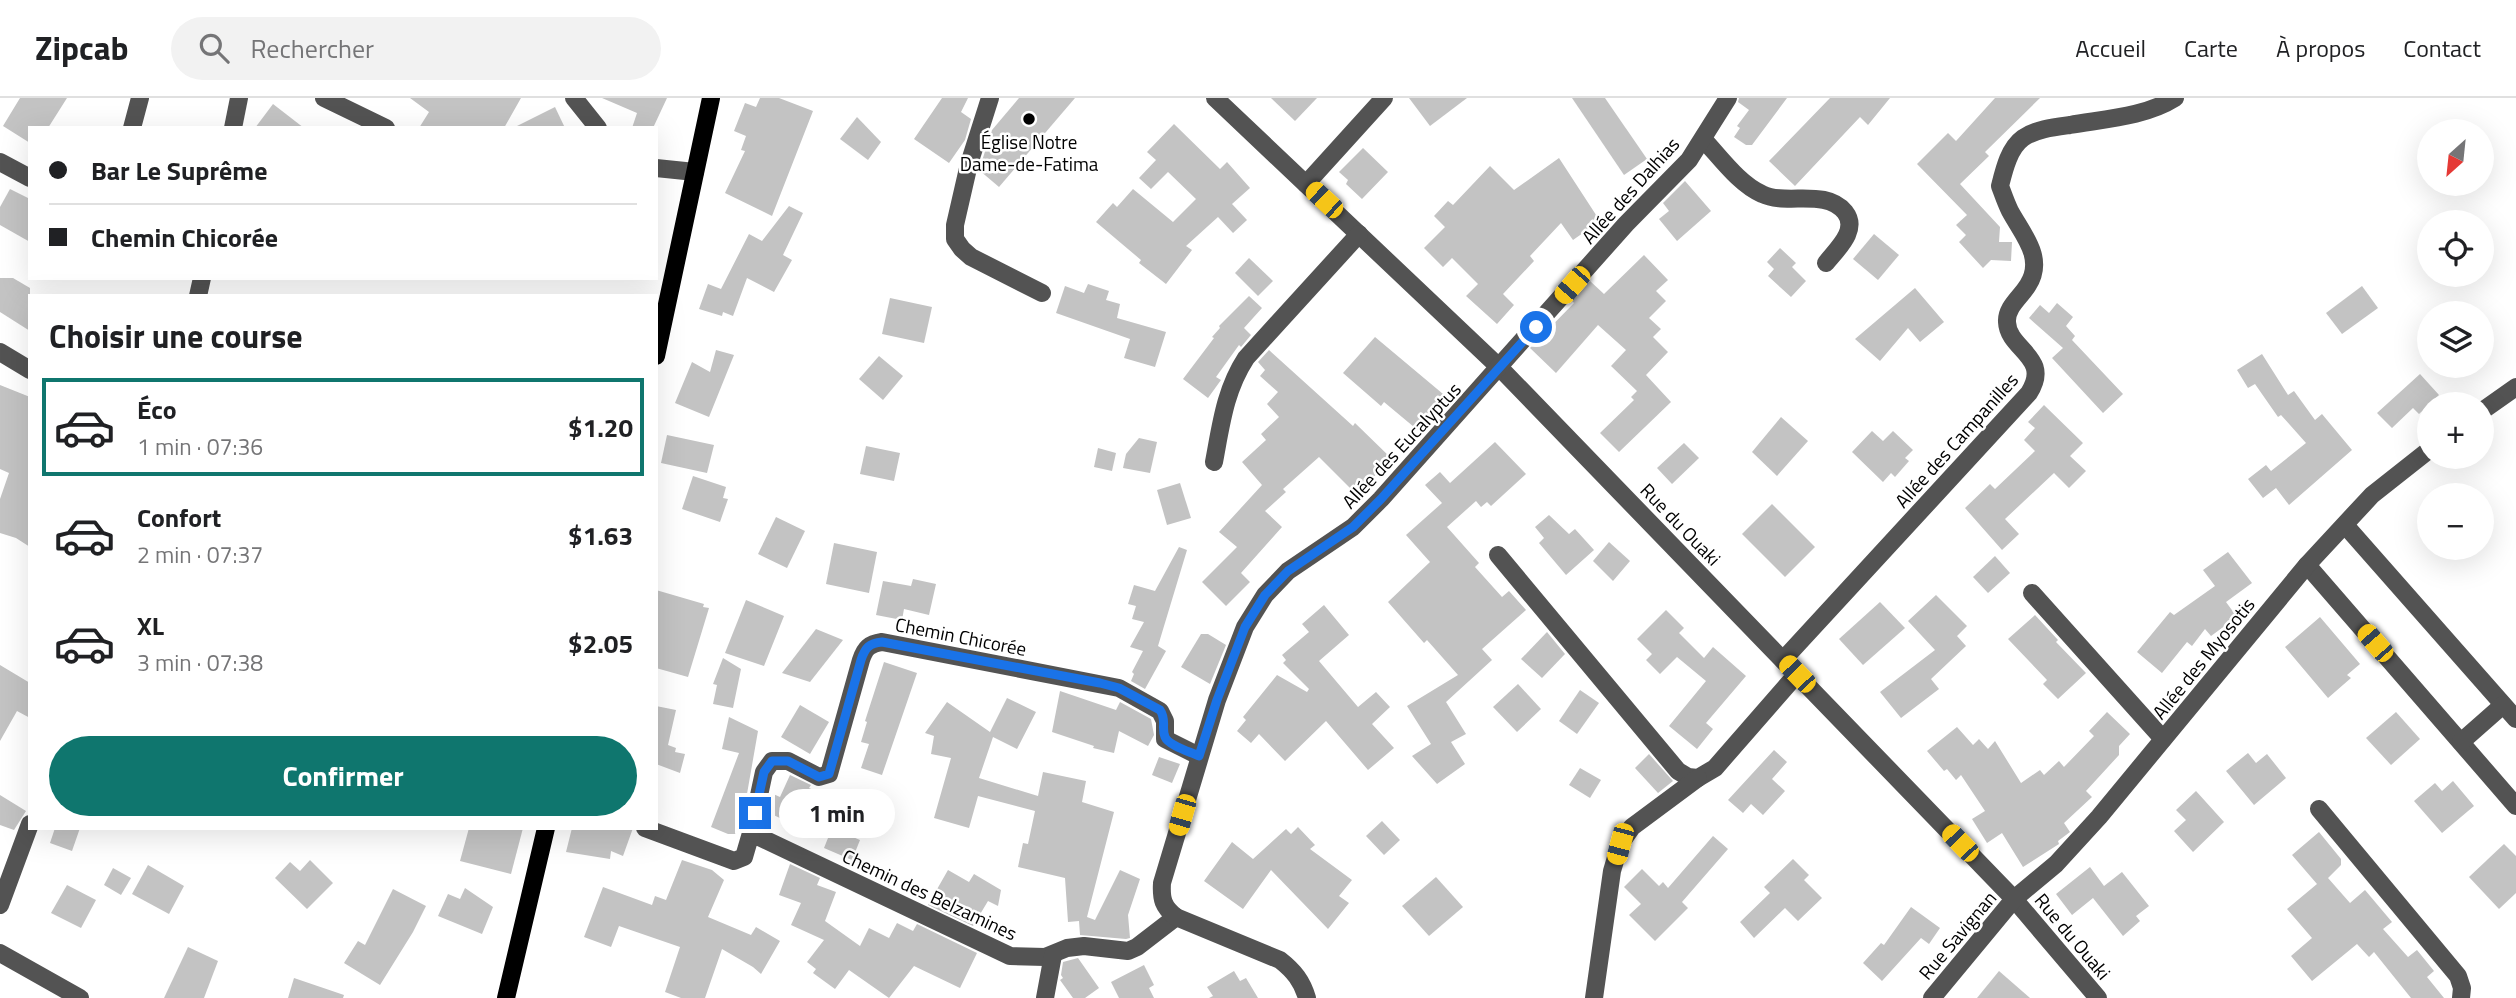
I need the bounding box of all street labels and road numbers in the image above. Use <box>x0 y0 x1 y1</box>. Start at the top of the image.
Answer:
street label: Allée des Dalhias <box>1574 130 1686 250</box>
street label: Allée des Campanilles <box>1887 366 2025 514</box>
street label: Allée des Eucalyptus <box>1335 375 1467 515</box>
street label: Rue du Ouaki <box>1634 476 1728 572</box>
street label: Allée des Myosotis <box>2145 591 2261 725</box>
street label: Chemin Chicorée <box>893 609 1029 663</box>
street label: Chemin des Belzamines <box>838 841 1022 947</box>
street label: Rue Savignan <box>1911 884 2003 986</box>
street label: Rue du Ouaki <box>2028 886 2118 986</box>

